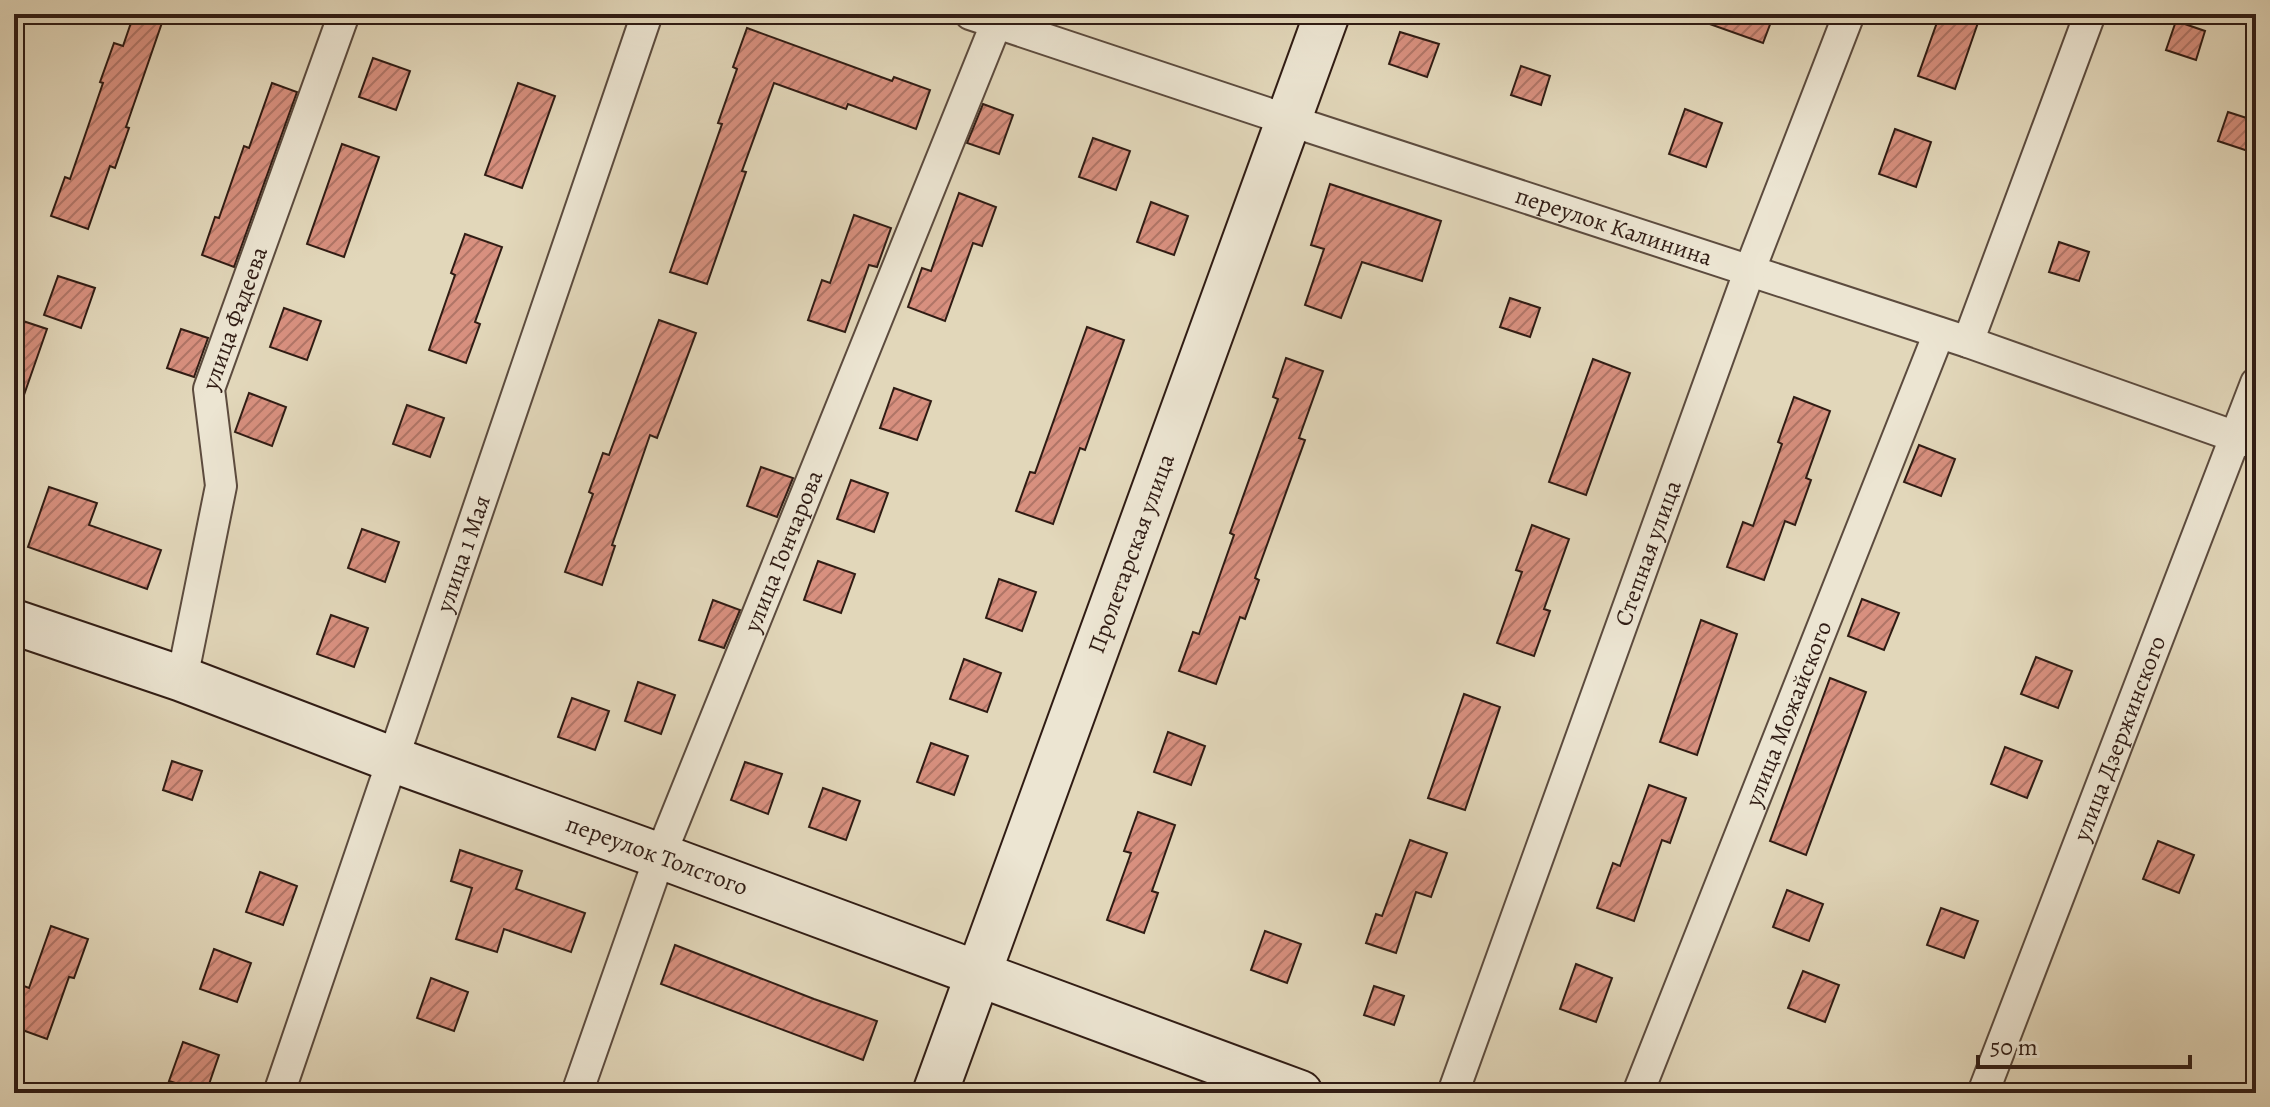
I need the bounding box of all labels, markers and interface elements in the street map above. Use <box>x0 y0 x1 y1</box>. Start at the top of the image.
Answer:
street label: переулок Калинина <box>1511 179 1717 274</box>
street label: улица Фадеева <box>194 242 275 395</box>
street label: Пролетарская улица <box>1080 449 1182 658</box>
street label: улица Гончарова <box>736 465 830 638</box>
street label: Степная улица <box>1607 476 1689 630</box>
street label: улица 1 Мая <box>428 491 498 617</box>
street label: улица Можайского <box>1737 616 1839 812</box>
street label: улица Дзержинского <box>2065 631 2173 847</box>
street label: переулок Толстого <box>562 807 752 903</box>
scale bar <box>1978 1019 2190 1069</box>
text: 50 m <box>1990 1031 2038 1063</box>

